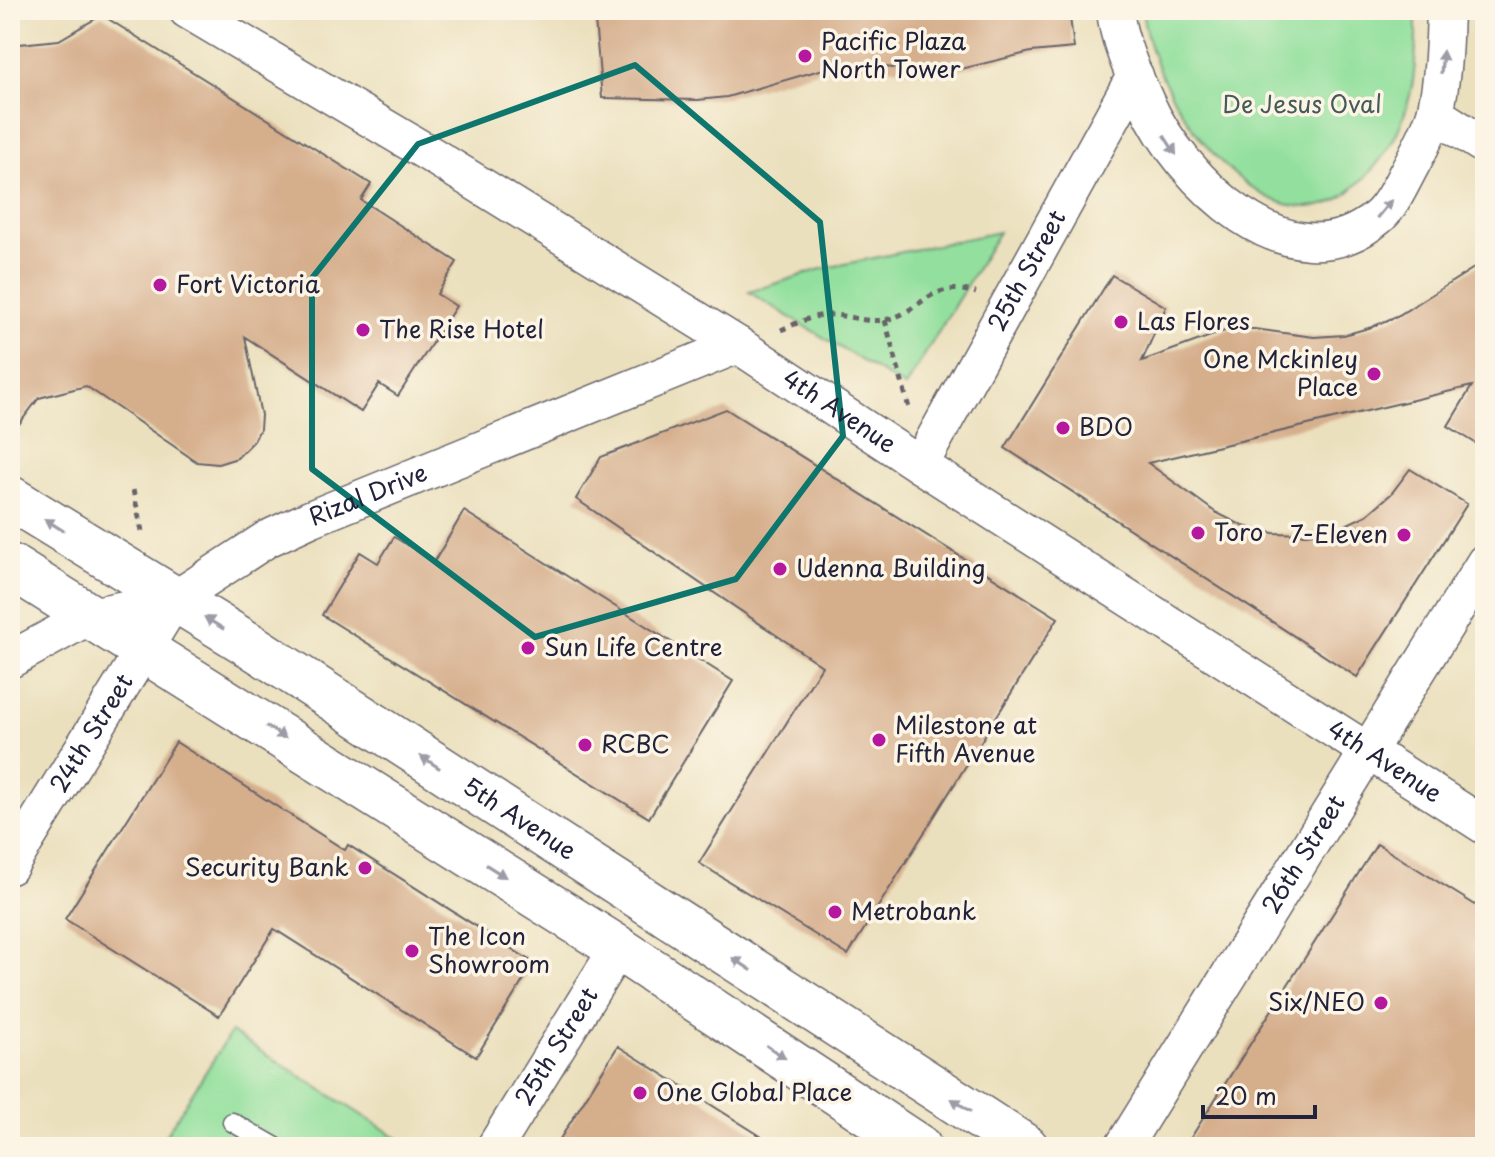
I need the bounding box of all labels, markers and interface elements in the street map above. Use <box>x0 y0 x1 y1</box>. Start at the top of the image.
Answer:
place label: Pacific Plaza North Tower <box>821 22 966 86</box>
marker: Pacific Plaza North Tower <box>796 47 814 65</box>
one-way arrow <box>1436 49 1449 74</box>
park label: De Jesus Oval <box>1222 85 1382 121</box>
one-way arrow <box>1162 134 1176 156</box>
one-way arrow <box>1375 199 1392 219</box>
street label: 25th Street <box>978 203 1074 337</box>
place label: Fort Victoria <box>176 265 320 301</box>
marker: Fort Victoria <box>151 276 169 294</box>
place label: Las Flores <box>1137 302 1250 338</box>
place label: The Rise Hotel <box>379 310 544 346</box>
marker: Las Flores <box>1112 313 1130 331</box>
marker: The Rise Hotel <box>354 321 372 339</box>
place label: One Mckinley Place <box>1203 340 1358 404</box>
street label: 4th Avenue <box>776 359 904 461</box>
marker: One Mckinley Place <box>1365 365 1383 383</box>
place label: BDO <box>1079 408 1133 444</box>
marker: BDO <box>1054 419 1072 437</box>
street label: Rizal Drive <box>303 453 432 534</box>
place label: Toro <box>1214 513 1263 549</box>
place label: 7-Eleven <box>1290 515 1388 551</box>
one-way arrow <box>43 519 65 533</box>
marker: Toro <box>1189 524 1207 542</box>
marker: 7-Eleven <box>1395 526 1413 544</box>
place label: Udenna Building <box>796 549 986 585</box>
marker: Udenna Building <box>771 560 789 578</box>
one-way arrow <box>203 617 225 631</box>
place label: Sun Life Centre <box>544 628 722 664</box>
marker: Sun Life Centre <box>519 639 537 657</box>
street label: 24th Street <box>40 666 141 799</box>
place label: Milestone at Fifth Avenue <box>895 706 1037 770</box>
street label: 4th Avenue <box>1321 710 1450 810</box>
one-way arrow <box>265 725 287 739</box>
place label: RCBC <box>601 725 670 761</box>
marker: Milestone at Fifth Avenue <box>870 731 888 749</box>
marker: RCBC <box>576 736 594 754</box>
one-way arrow <box>419 755 441 769</box>
street label: 5th Avenue <box>457 767 584 867</box>
street label: 26th Street <box>1252 787 1353 920</box>
place label: Security Bank <box>185 848 349 884</box>
marker: Security Bank <box>356 859 374 877</box>
one-way arrow <box>485 863 507 877</box>
place label: Metrobank <box>851 892 976 928</box>
marker: Metrobank <box>826 903 844 921</box>
place label: The Icon Showroom <box>428 917 550 981</box>
marker: The Icon Showroom <box>403 942 421 960</box>
one-way arrow <box>732 956 753 971</box>
street label: 25th Street <box>505 979 606 1112</box>
place label: Six/NEO <box>1268 983 1365 1019</box>
marker: Six/NEO <box>1372 994 1390 1012</box>
one-way arrow <box>765 1045 787 1059</box>
scale bar <box>1203 1069 1315 1119</box>
place label: One Global Place <box>656 1073 852 1109</box>
text: 20 m <box>1215 1077 1277 1113</box>
marker: One Global Place <box>631 1084 649 1102</box>
one-way arrow <box>950 1097 971 1112</box>

